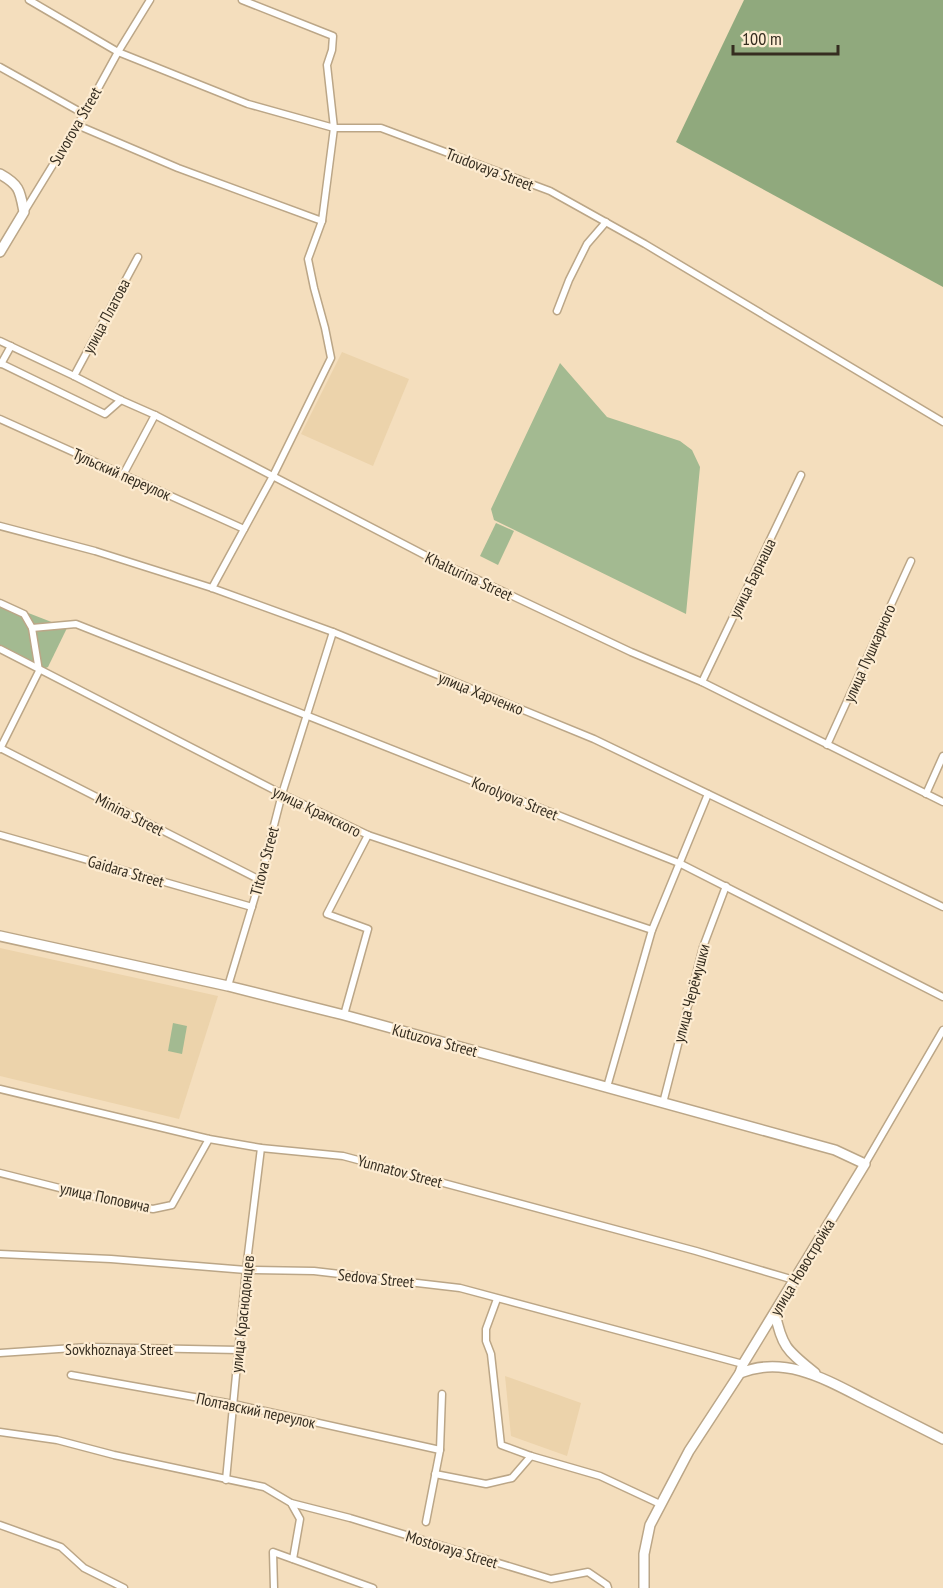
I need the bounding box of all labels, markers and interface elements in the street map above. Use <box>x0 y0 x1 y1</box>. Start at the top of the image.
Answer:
scale bar <box>733 18 838 56</box>
text: 100 m <box>742 27 782 50</box>
street label: Suvorova Street <box>45 83 106 169</box>
street label: Trudovaya Street <box>443 143 537 195</box>
street label: улица Платова <box>78 275 134 357</box>
street label: Тульский переулок <box>70 443 175 505</box>
street label: улица Барнаша <box>724 535 780 621</box>
street label: Khalturina Street <box>422 547 516 605</box>
street label: улица Пушкарного <box>839 601 900 705</box>
street label: улица Харченко <box>435 667 527 719</box>
street label: Korolyova Street <box>469 772 562 825</box>
street label: улица Крамского <box>270 781 365 841</box>
street label: Minina Street <box>92 788 168 840</box>
street label: Titova Street <box>245 824 283 898</box>
street label: Gaidara Street <box>86 851 167 892</box>
street label: улица Черёмушки <box>668 942 714 1044</box>
street label: Kutuzova Street <box>390 1019 480 1061</box>
street label: Yunnatov Street <box>355 1150 445 1192</box>
street label: улица Поповича <box>58 1178 152 1216</box>
street label: улица Новостройка <box>765 1215 839 1319</box>
street label: улица Краснодонцев <box>226 1254 258 1374</box>
street label: Sedova Street <box>337 1264 416 1292</box>
street label: Sovkhoznaya Street <box>65 1339 174 1359</box>
street label: Полтавский переулок <box>195 1388 318 1433</box>
street label: Mostovaya Street <box>404 1526 501 1573</box>

